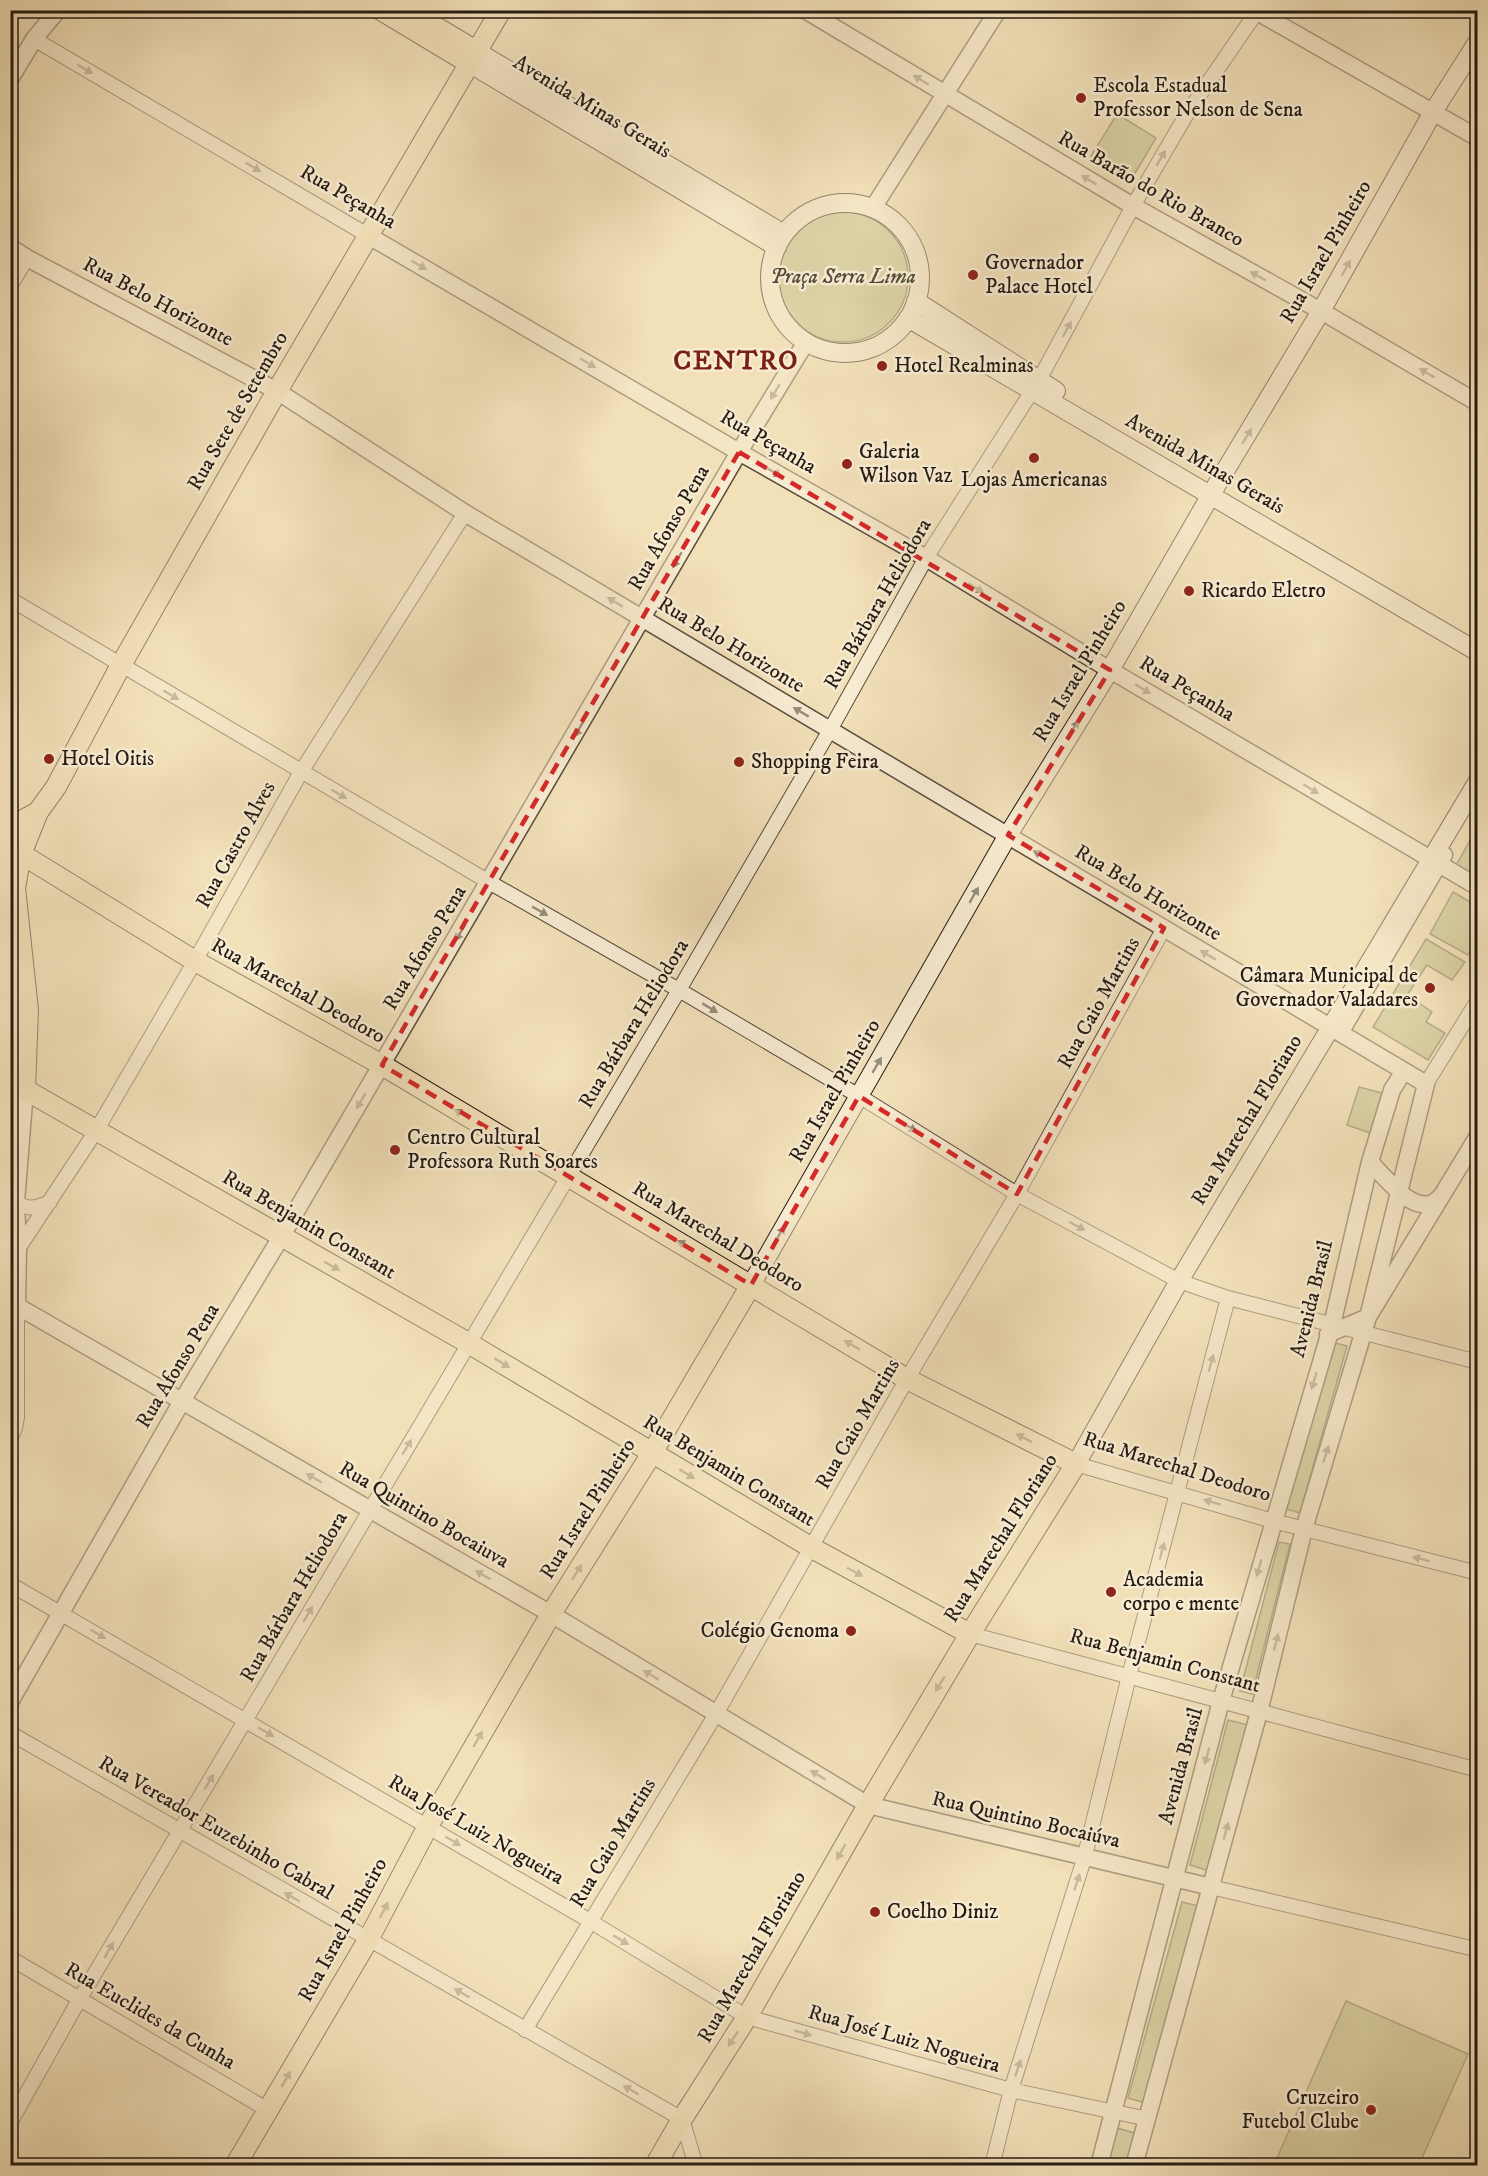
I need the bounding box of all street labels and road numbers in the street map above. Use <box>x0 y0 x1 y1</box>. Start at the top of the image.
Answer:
street label: Avenida Minas Gerais <box>508 50 676 164</box>
street label: Rua Barão do Rio Branco <box>1053 125 1249 253</box>
street label: Rua Peçanha <box>295 159 401 235</box>
street label: Rua Israel Pinheiro <box>1274 176 1378 328</box>
street label: Rua Belo Horizonte <box>78 251 238 353</box>
street label: Rua Sete de Setembro <box>182 327 294 495</box>
street label: Rua Peçanha <box>715 404 821 480</box>
street label: Avenida Minas Gerais <box>1121 408 1289 520</box>
street label: Rua Afonso Pena <box>623 460 716 596</box>
street label: Rua Bárbara Heliodora <box>819 514 938 694</box>
street label: Rua Belo Horizonte <box>653 591 809 699</box>
street label: Rua Israel Pinheiro <box>1027 595 1133 747</box>
street label: Rua Peçanha <box>1134 650 1240 728</box>
street label: Rua Castro Alves <box>190 777 282 913</box>
street label: Rua Belo Horizonte <box>1070 839 1226 947</box>
street label: Rua Afonso Pena <box>378 881 472 1015</box>
street label: Rua Marechal Deodoro <box>206 932 390 1050</box>
street label: Rua Caio Martins <box>1052 933 1146 1073</box>
street label: Rua Bárbara Heliodora <box>573 935 695 1113</box>
street label: Rua Israel Pinheiro <box>783 1015 887 1167</box>
street label: Rua Marechal Floriano <box>1186 1030 1308 1210</box>
street label: Rua Benjamin Constant <box>217 1165 401 1286</box>
street label: Rua Marechal Deodoro <box>628 1176 808 1298</box>
street label: Avenida Brasil <box>1285 1237 1339 1360</box>
street label: Rua Afonso Pena <box>131 1299 225 1433</box>
street label: Rua Caio Martins <box>810 1354 906 1494</box>
street label: Rua Benjamin Constant <box>638 1409 820 1533</box>
street label: Rua Marechal Deodoro <box>1080 1426 1274 1508</box>
street label: Rua Israel Pinheiro <box>534 1434 642 1584</box>
street label: Rua Marechal Floriano <box>938 1449 1064 1627</box>
street label: Rua Quintino Bocaiuva <box>334 1456 514 1574</box>
street label: Rua Bárbara Heliodora <box>235 1507 354 1687</box>
street label: Rua Benjamin Constant <box>1067 1623 1264 1699</box>
street label: Avenida Brasil <box>1153 1704 1209 1827</box>
street label: Rua Vereador Euzebinho Cabral <box>94 1750 339 1906</box>
street label: Rua José Luiz Nogueira <box>384 1769 568 1891</box>
street label: Rua Caio Martins <box>564 1773 662 1913</box>
street label: Rua Quintino Bocaiúva <box>929 1786 1123 1854</box>
street label: Rua Israel Pinheiro <box>293 1853 393 2007</box>
street label: Rua Marechal Floriano <box>692 1866 812 2048</box>
street label: Rua Euclides da Cunha <box>60 1957 240 2076</box>
street label: Rua José Luiz Nogueira <box>805 1999 1003 2079</box>

